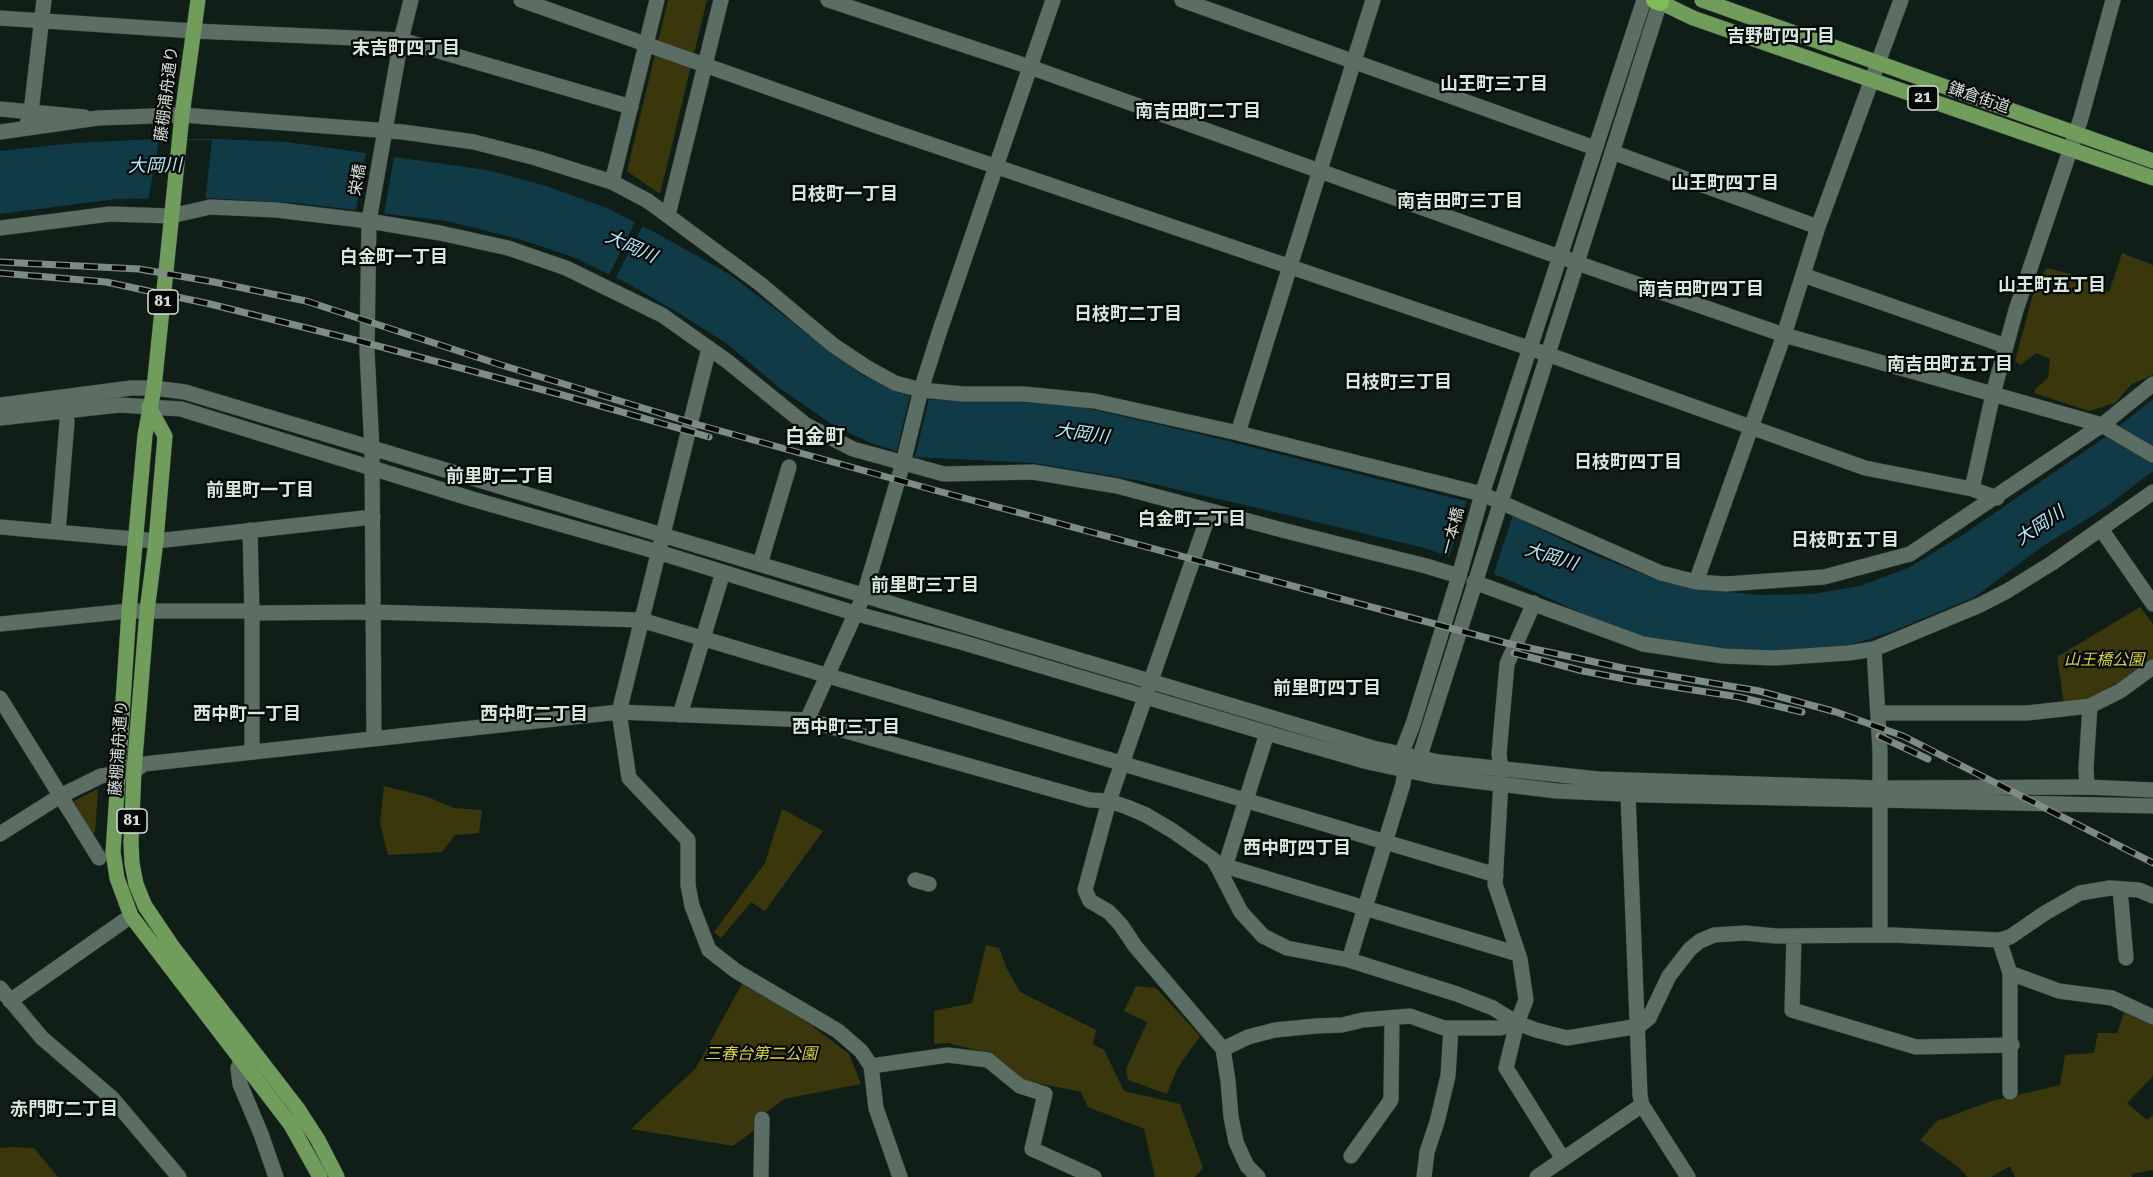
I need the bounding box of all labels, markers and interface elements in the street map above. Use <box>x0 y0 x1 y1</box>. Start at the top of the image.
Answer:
district label: 吉野町四丁目 <box>1727 26 1835 48</box>
district label: 末吉町四丁目 <box>352 38 460 60</box>
street label: 藤棚浦舟通り <box>152 45 182 143</box>
district label: 山王町三丁目 <box>1440 74 1548 96</box>
street label: 鎌倉街道 <box>1946 79 2012 117</box>
road number: 21 <box>1908 86 1938 110</box>
district label: 南吉田町二丁目 <box>1135 101 1261 123</box>
water label: 大岡川 <box>128 155 182 177</box>
street label: 栄橋 <box>346 163 370 197</box>
district label: 山王町四丁目 <box>1671 173 1779 195</box>
district label: 日枝町一丁目 <box>790 184 898 206</box>
district label: 南吉田町三丁目 <box>1397 191 1523 213</box>
water label: 大岡川 <box>602 226 660 268</box>
district label: 白金町一丁目 <box>340 247 448 269</box>
district label: 山王町五丁目 <box>1998 275 2106 297</box>
district label: 南吉田町四丁目 <box>1638 279 1764 301</box>
road number: 81 <box>148 290 178 314</box>
district label: 日枝町二丁目 <box>1074 304 1182 326</box>
district label: 南吉田町五丁目 <box>1887 354 2013 376</box>
district label: 日枝町三丁目 <box>1344 372 1452 394</box>
water label: 大岡川 <box>1054 420 1110 448</box>
district label: 白金町 <box>785 425 845 449</box>
district label: 日枝町四丁目 <box>1574 452 1682 474</box>
district label: 前里町二丁目 <box>446 466 554 488</box>
district label: 前里町一丁目 <box>206 480 314 502</box>
water label: 大岡川 <box>2012 502 2068 550</box>
street label: 一本橋 <box>1438 505 1468 557</box>
district label: 白金町二丁目 <box>1138 509 1246 531</box>
district label: 日枝町五丁目 <box>1791 530 1899 552</box>
water label: 大岡川 <box>1522 539 1580 575</box>
district label: 前里町三丁目 <box>871 575 979 597</box>
park label: 山王橋公園 <box>2064 650 2144 670</box>
district label: 前里町四丁目 <box>1273 678 1381 700</box>
street label: 藤棚浦舟通り <box>106 699 132 797</box>
district label: 西中町一丁目 <box>193 704 301 726</box>
district label: 西中町二丁目 <box>480 704 588 726</box>
district label: 西中町三丁目 <box>792 717 900 739</box>
road number: 81 <box>117 809 147 833</box>
district label: 西中町四丁目 <box>1243 838 1351 860</box>
park label: 三春台第二公園 <box>705 1044 817 1064</box>
district label: 赤門町二丁目 <box>10 1099 118 1121</box>

